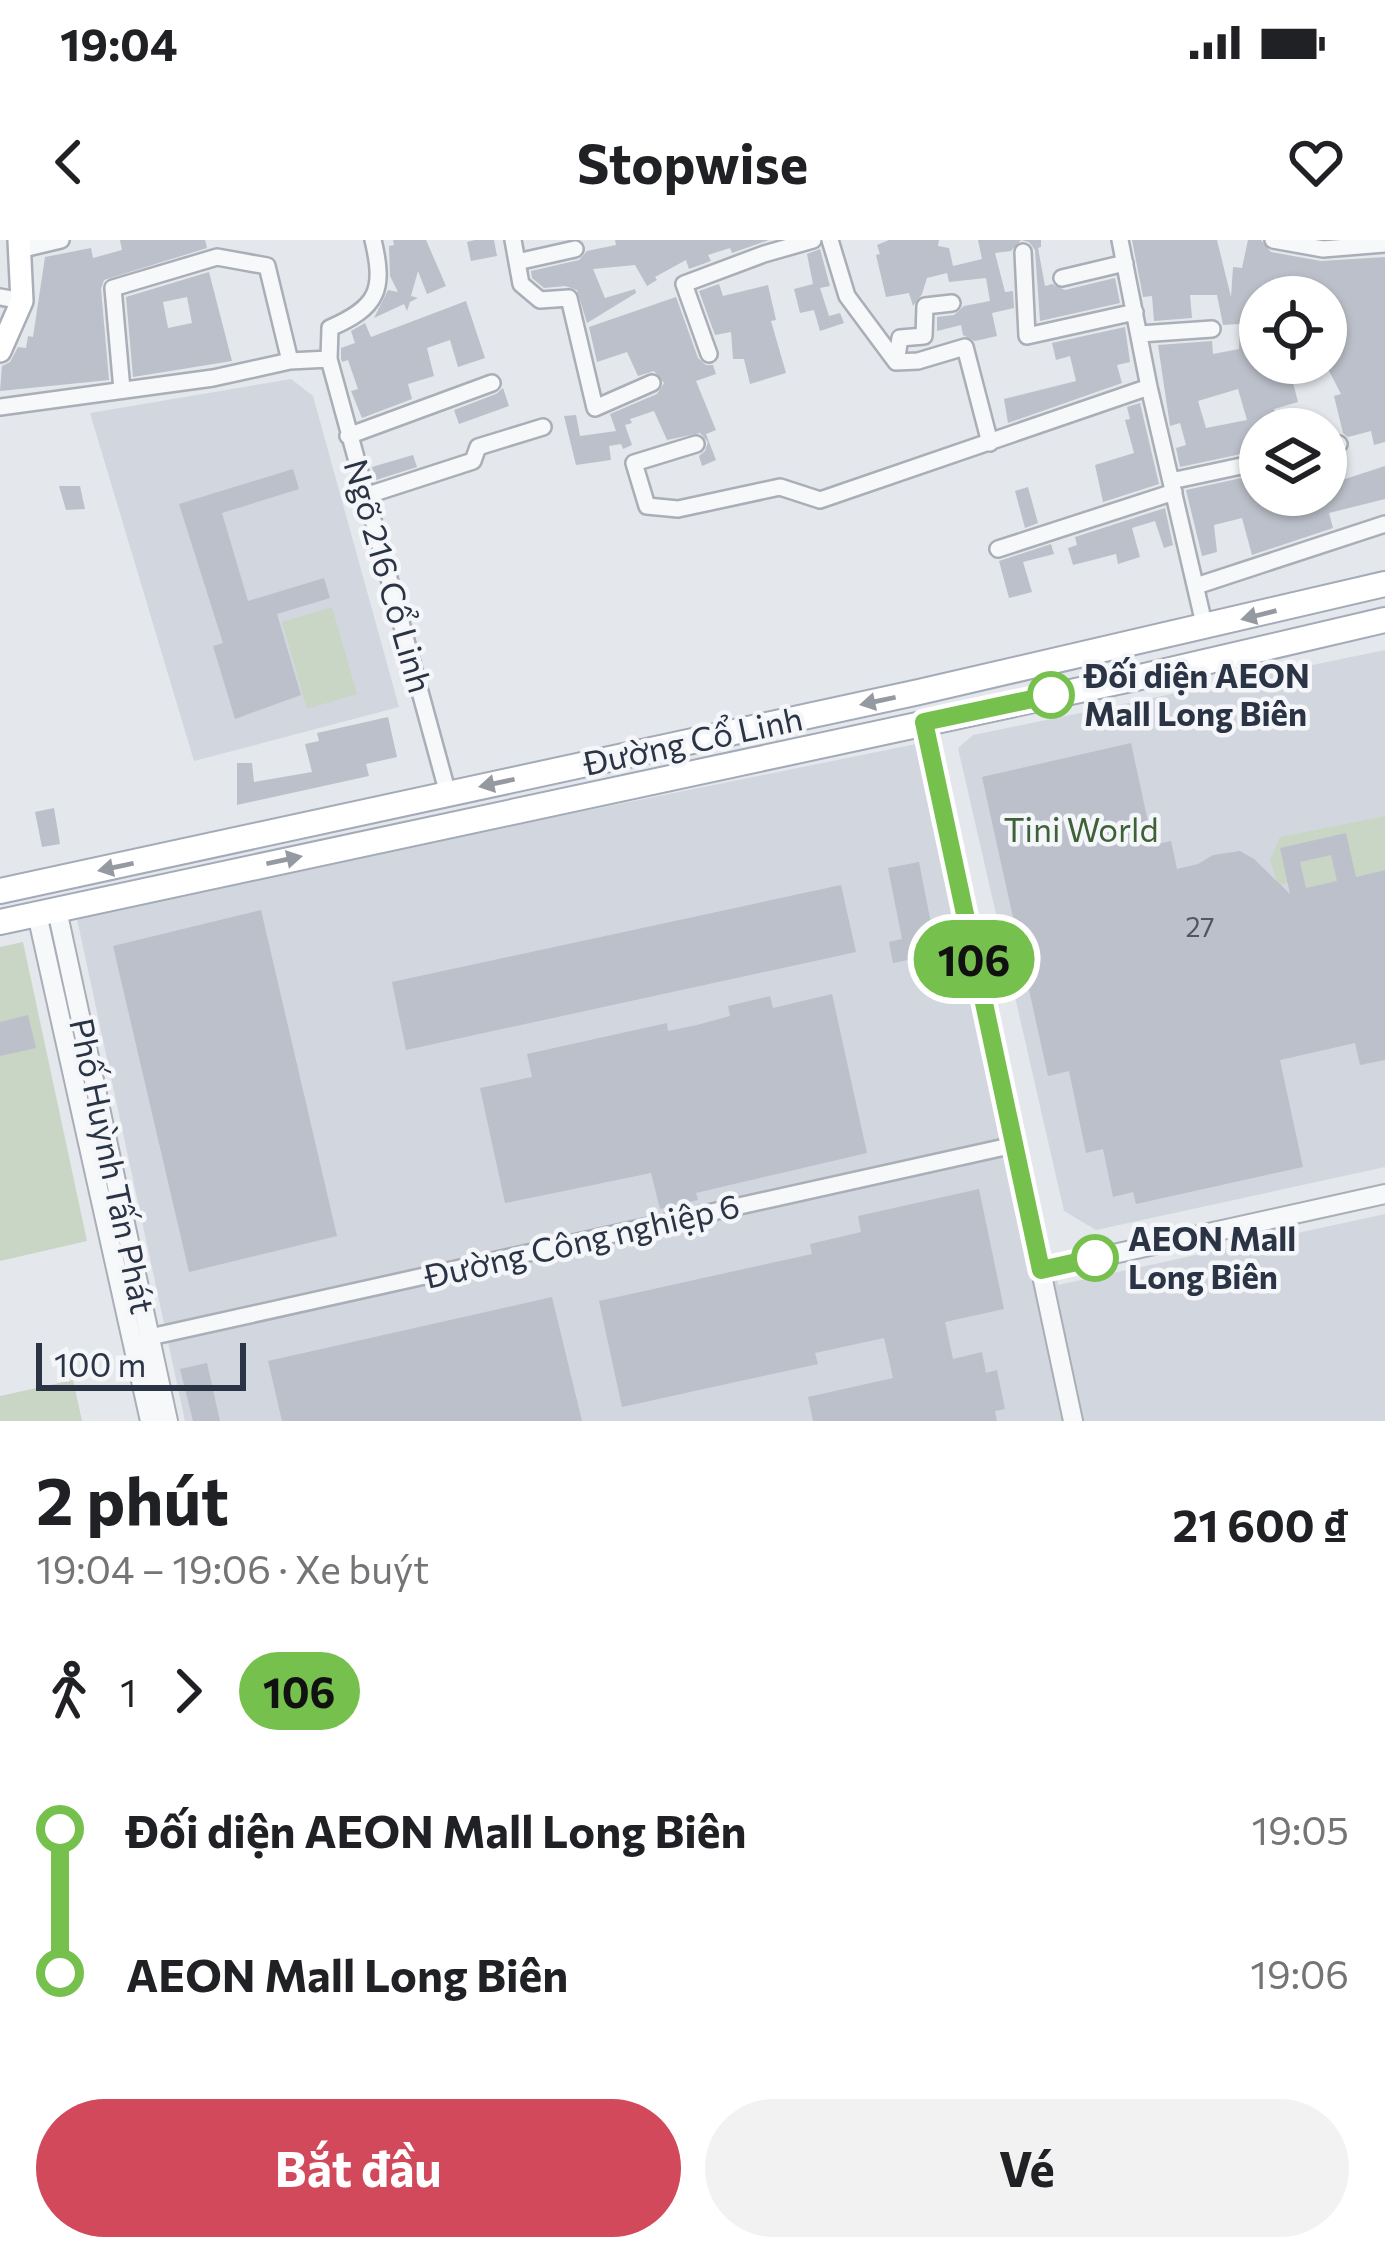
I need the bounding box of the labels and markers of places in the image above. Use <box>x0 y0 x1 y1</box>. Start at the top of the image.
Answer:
place label: Đối diện AEON Mall Long Biên <box>1083 654 1310 733</box>
marker: Đối diện AEON Mall Long Biên <box>1029 673 1073 717</box>
place label: AEON Mall Long Biên <box>1128 1217 1296 1296</box>
marker: AEON Mall Long Biên <box>1073 1236 1117 1280</box>

